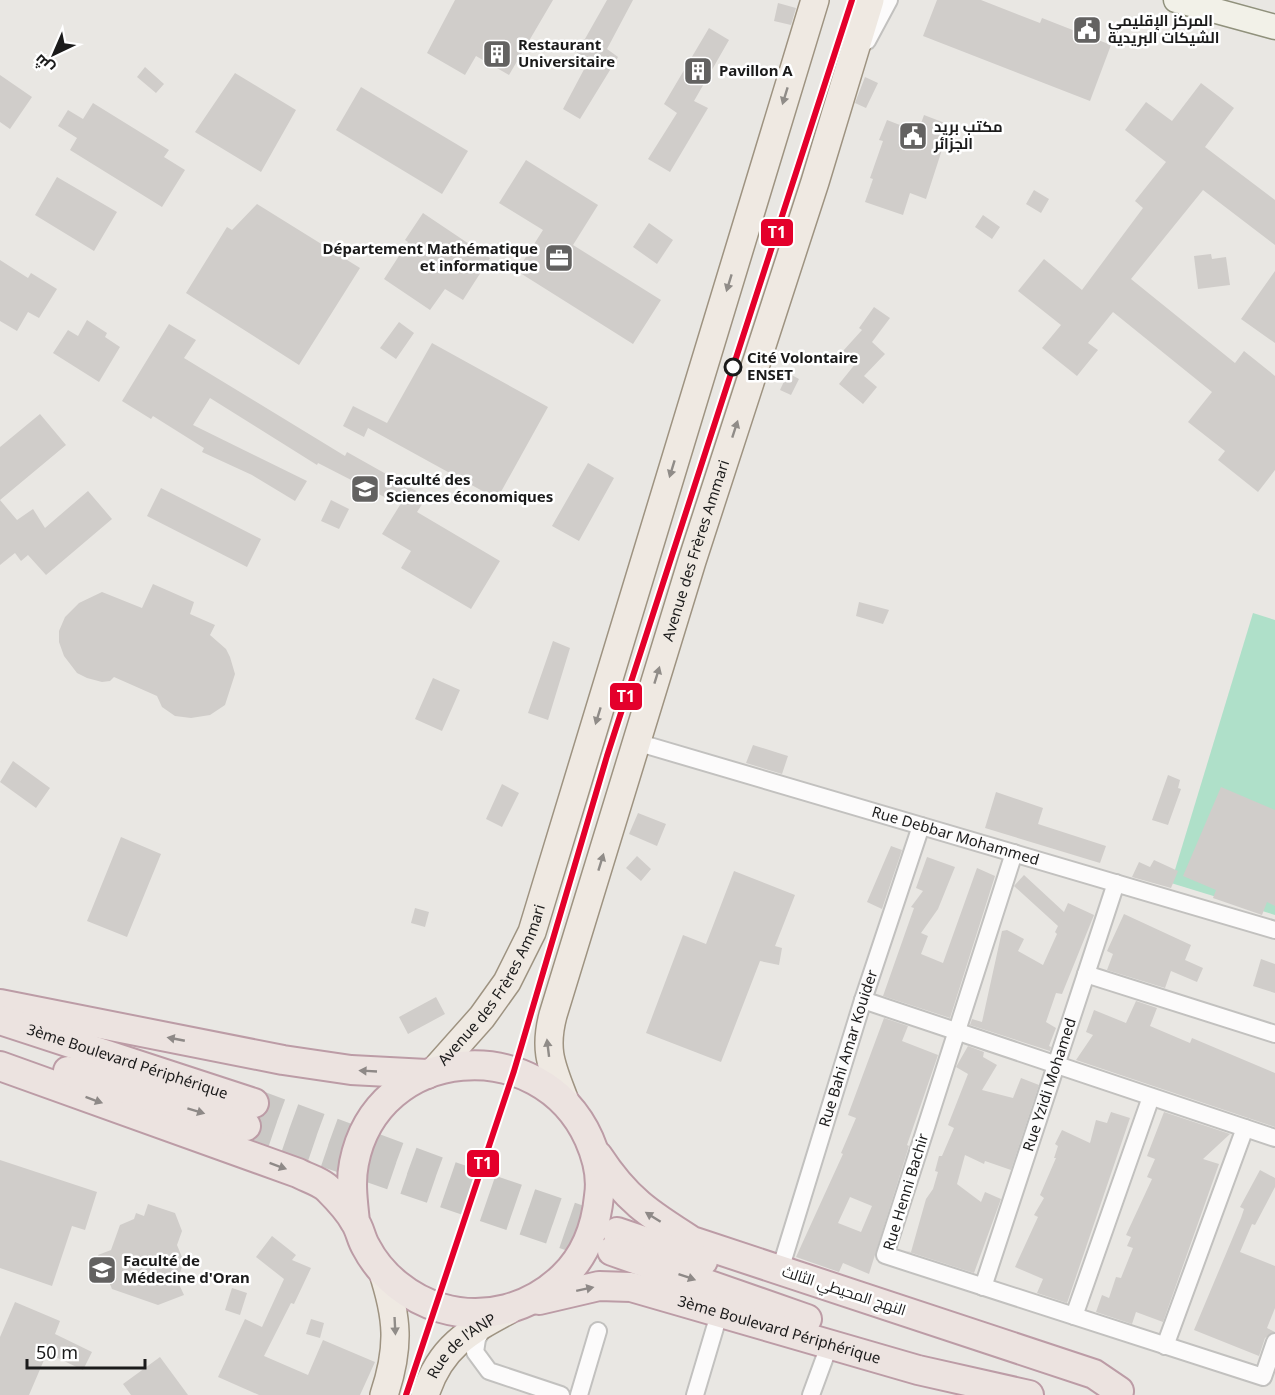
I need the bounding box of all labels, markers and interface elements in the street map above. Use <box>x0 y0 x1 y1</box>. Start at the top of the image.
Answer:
place label: المركز الإقليمي الشيكات البريدية <box>1108 10 1219 47</box>
public building icon: المركز الإقليمي الشيكات البريدية <box>1071 14 1103 46</box>
north arrow <box>24 24 84 84</box>
place label: Restaurant Universitaire <box>518 34 615 71</box>
building icon: Restaurant Universitaire <box>481 38 513 70</box>
text: ش <box>29 50 59 80</box>
building icon: Pavillon A <box>682 55 714 87</box>
place label: Pavillon A <box>719 60 793 80</box>
one-way arrow <box>780 87 789 105</box>
place label: مكتب بريد الجزائر <box>933 116 1003 153</box>
public building icon: مكتب بريد الجزائر <box>897 120 929 152</box>
line badge: T1 <box>760 218 794 247</box>
text: T1 <box>768 221 786 243</box>
place label: Département Mathématique et informatique <box>323 238 538 275</box>
office icon: Département Mathématique et informatique <box>543 242 575 274</box>
one-way arrow <box>724 274 733 292</box>
place label: Cité Volontaire ENSET <box>747 347 858 384</box>
marker: Cité Volontaire ENSET <box>724 358 742 376</box>
one-way arrow <box>731 420 740 438</box>
street label: Avenue des Frères Ammari <box>657 457 733 643</box>
one-way arrow <box>667 461 677 479</box>
place label: Faculté des Sciences économiques <box>386 469 553 506</box>
school or university icon: Faculté des Sciences économiques <box>349 473 381 505</box>
one-way arrow <box>653 666 662 684</box>
line badge: T1 <box>609 682 643 711</box>
text: T1 <box>617 685 635 707</box>
one-way arrow <box>593 707 602 725</box>
street label: Rue Debbar Mohammed <box>870 801 1042 869</box>
one-way arrow <box>597 852 606 870</box>
street label: Avenue des Frères Ammari <box>433 902 549 1069</box>
street label: Rue Bahi Amar Kouider <box>814 967 881 1129</box>
street label: Rue Yzidi Mohamed <box>1017 1015 1080 1154</box>
street label: 3ème Boulevard Périphérique <box>25 1018 231 1103</box>
one-way arrow <box>166 1034 185 1043</box>
one-way arrow <box>544 1039 553 1058</box>
one-way arrow <box>359 1066 378 1075</box>
one-way arrow <box>86 1096 104 1106</box>
one-way arrow <box>187 1107 205 1116</box>
street label: Rue Henni Bachir <box>878 1131 932 1253</box>
line badge: T1 <box>466 1149 500 1178</box>
text: T1 <box>474 1152 492 1174</box>
one-way arrow <box>269 1162 287 1172</box>
one-way arrow <box>645 1212 661 1223</box>
place label: Faculté de Médecine d'Oran <box>123 1250 250 1287</box>
school or university icon: Faculté de Médecine d'Oran <box>86 1254 118 1286</box>
street label: النهج المحيطي الثالث <box>779 1261 909 1322</box>
one-way arrow <box>678 1273 696 1283</box>
one-way arrow <box>576 1284 594 1294</box>
street label: 3ème Boulevard Périphérique <box>676 1290 883 1368</box>
street label: Rue de l'ANP <box>422 1308 499 1382</box>
one-way arrow <box>391 1317 400 1336</box>
scale bar <box>27 1332 146 1370</box>
text: 50 m <box>36 1340 78 1364</box>

